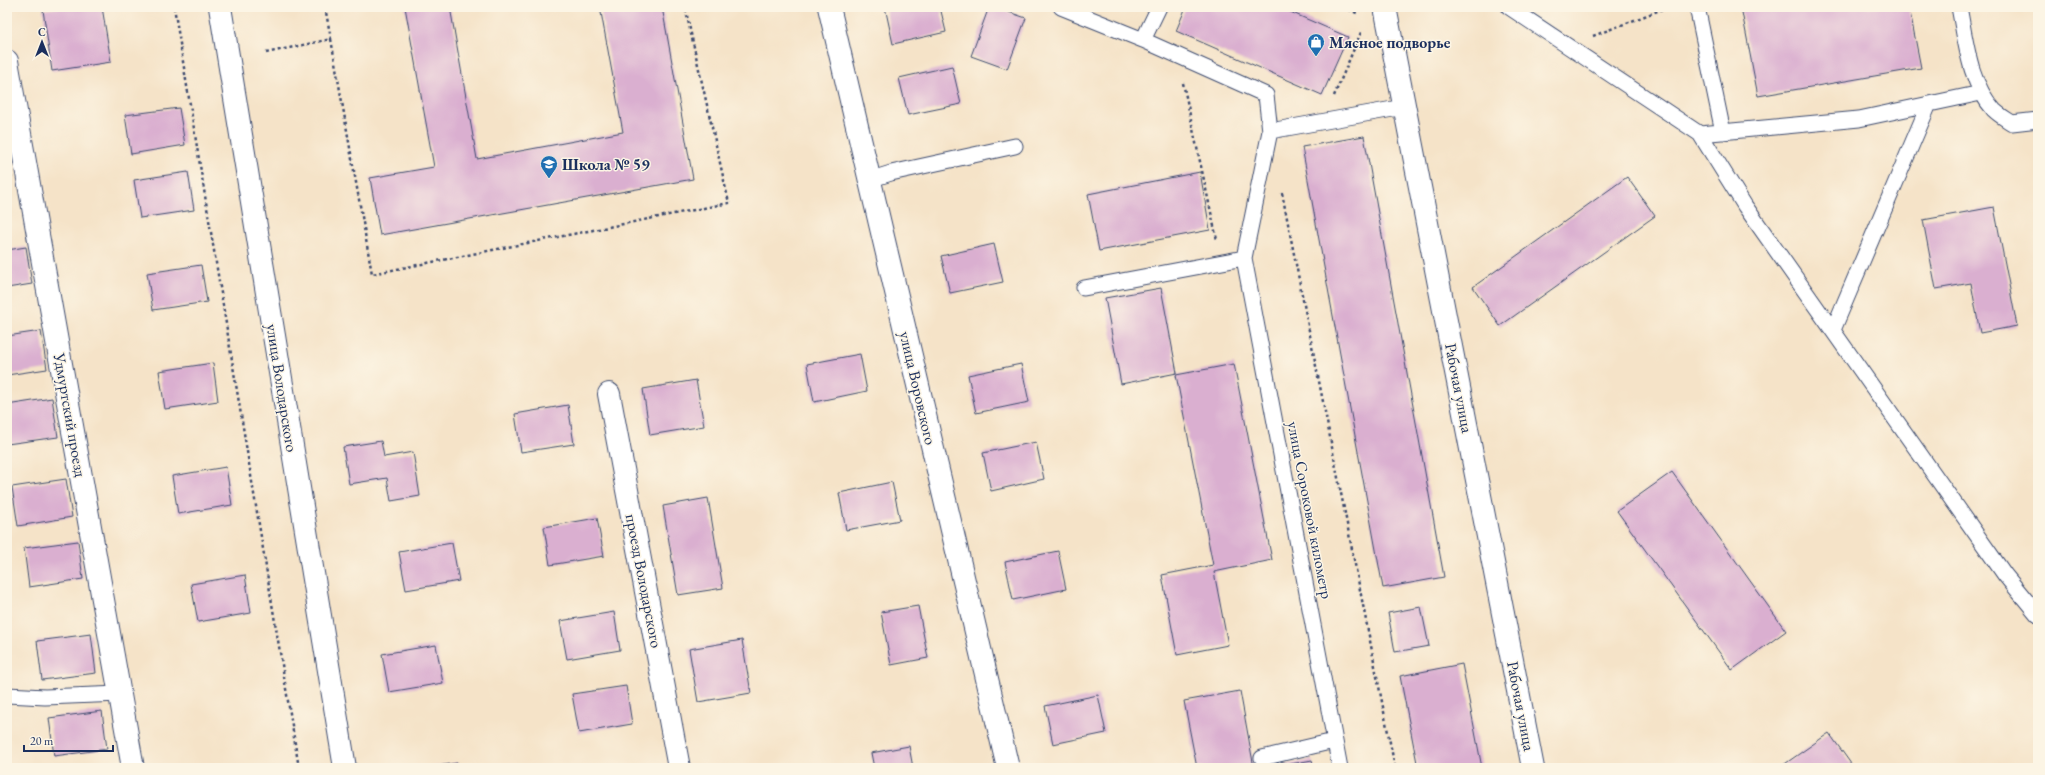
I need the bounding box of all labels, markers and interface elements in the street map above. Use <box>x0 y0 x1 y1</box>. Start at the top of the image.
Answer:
north arrow <box>22 22 62 62</box>
text: С <box>38 25 46 39</box>
shop icon: Мясное подворье <box>1306 32 1326 57</box>
place label: Мясное подворье <box>1329 32 1451 53</box>
school or university icon: Школа № 59 <box>539 154 559 179</box>
place label: Школа № 59 <box>562 154 650 175</box>
street label: улица Володарского <box>261 322 303 454</box>
street label: улица Воровского <box>895 329 941 447</box>
street label: Рабочая улица <box>1440 341 1478 435</box>
street label: Удмуртский проезд <box>49 350 91 479</box>
street label: улица Сороковой километр <box>1282 419 1338 601</box>
street label: проезд Володарского <box>621 512 667 650</box>
street label: Рабочая улица <box>1502 659 1540 753</box>
scale bar <box>24 727 113 753</box>
text: 20 m <box>30 733 54 749</box>

